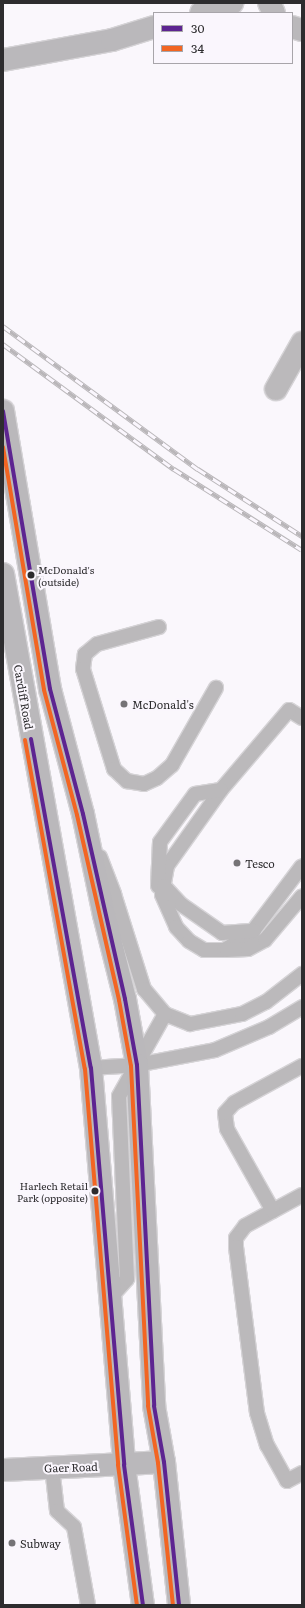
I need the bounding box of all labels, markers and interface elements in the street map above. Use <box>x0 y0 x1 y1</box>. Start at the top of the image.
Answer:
legend <box>153 12 293 64</box>
text: 30 <box>191 19 204 37</box>
text: 34 <box>191 39 204 57</box>
place label: McDonald's (outside) <box>38 563 94 586</box>
marker: McDonald's (outside) <box>26 570 36 580</box>
street label: Cardiff Road <box>12 664 36 730</box>
place label: McDonald's <box>132 697 194 711</box>
marker: McDonald's <box>119 699 129 709</box>
place label: Tesco <box>245 856 275 870</box>
marker: Tesco <box>232 858 242 868</box>
place label: Harlech Retail Park (opposite) <box>17 1179 88 1202</box>
marker: Harlech Retail Park (opposite) <box>90 1186 100 1196</box>
street label: Gaer Road <box>44 1459 98 1475</box>
place label: Subway <box>20 1536 61 1550</box>
marker: Subway <box>7 1538 17 1548</box>

